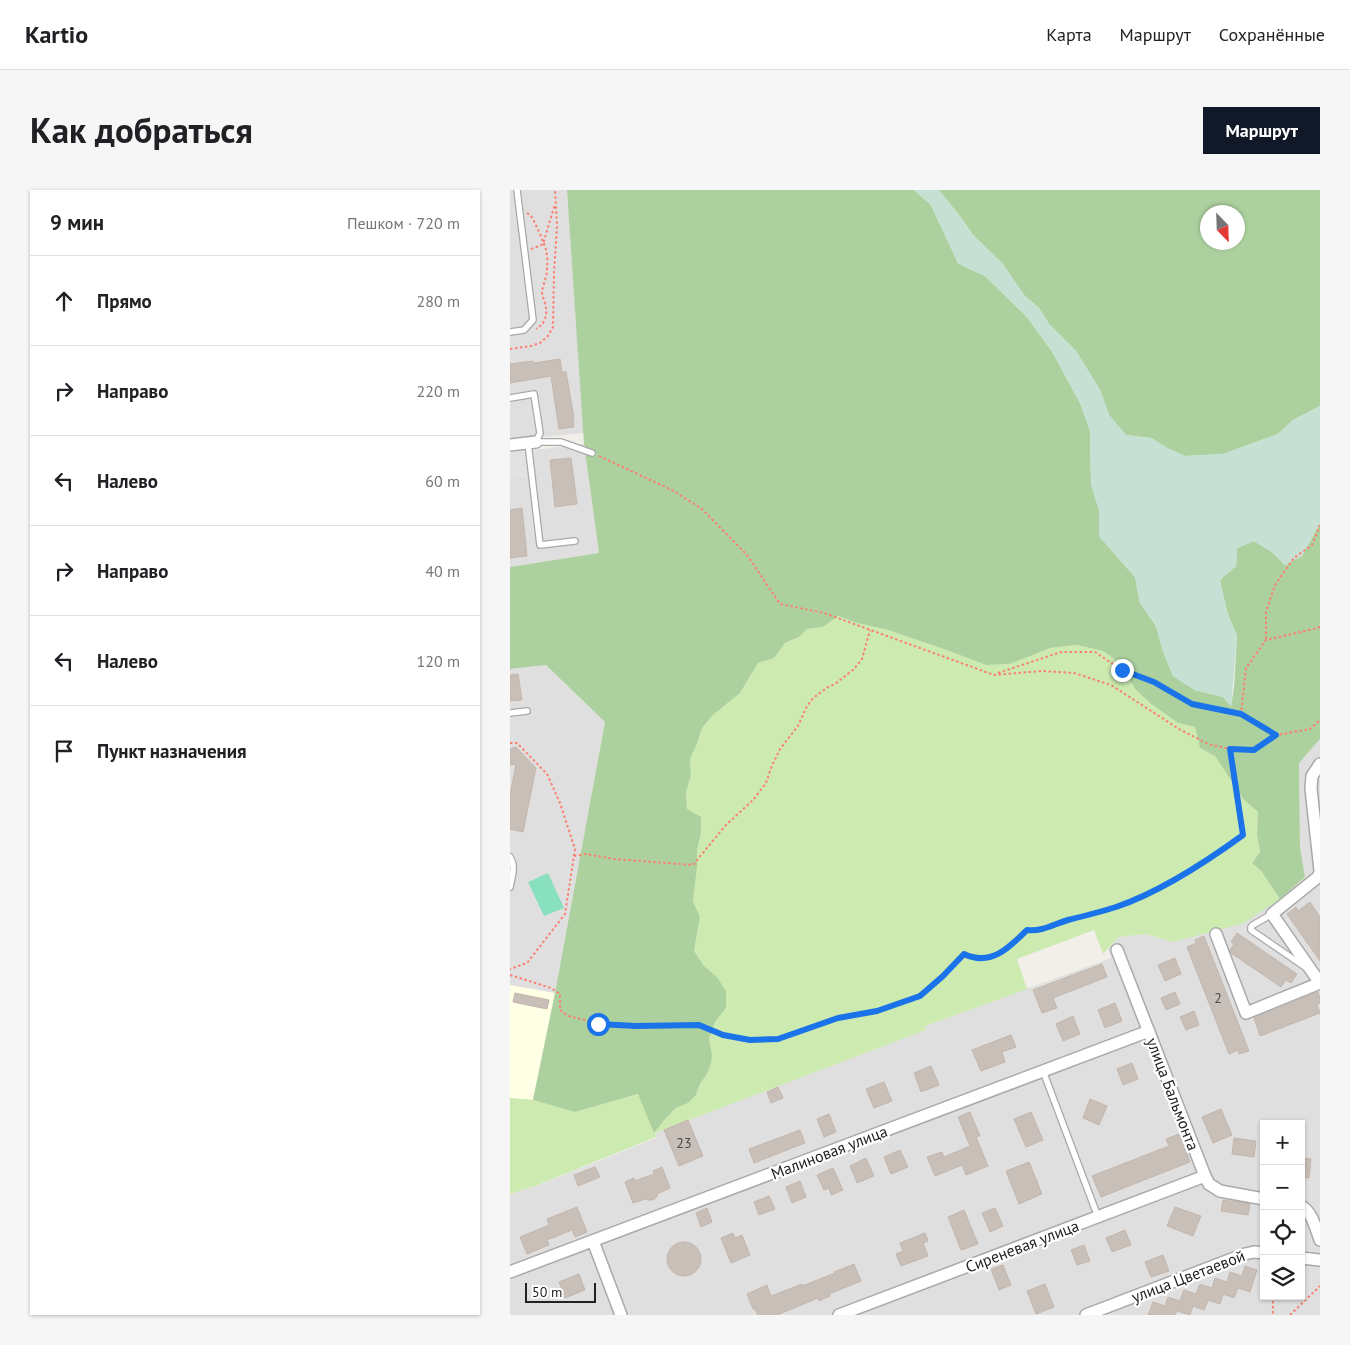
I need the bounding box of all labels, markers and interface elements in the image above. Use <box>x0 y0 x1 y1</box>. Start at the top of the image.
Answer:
text: Kartio <box>25 19 88 50</box>
text: Карта <box>1046 23 1092 46</box>
text: Маршрут <box>1120 23 1191 46</box>
text: Сохранённые <box>1219 23 1325 46</box>
text: Как добраться <box>30 107 253 153</box>
button: Маршрут <box>1203 107 1320 154</box>
north arrow <box>1200 205 1245 250</box>
text: 9 мин <box>50 209 104 236</box>
text: Пешком · 720 m <box>347 213 460 233</box>
icon: ahead <box>50 287 78 315</box>
text: Прямо <box>97 289 152 313</box>
text: 280 m <box>417 291 460 311</box>
icon: right <box>50 377 78 405</box>
text: Направо <box>97 379 168 403</box>
text: 220 m <box>417 381 460 401</box>
icon: left <box>50 467 78 495</box>
text: Налево <box>97 469 158 493</box>
text: 60 m <box>425 471 460 491</box>
icon: right <box>50 557 78 585</box>
text: Направо <box>97 559 168 583</box>
text: 40 m <box>425 561 460 581</box>
icon: left <box>50 647 78 675</box>
text: Налево <box>97 649 158 673</box>
text: 120 m <box>417 651 460 671</box>
route end <box>1111 659 1134 682</box>
icon: arrive <box>50 737 78 765</box>
text: Пункт назначения <box>97 739 247 763</box>
house number: 2 <box>1214 989 1222 1007</box>
route start <box>587 1013 610 1036</box>
street label: улица Бальмонта <box>1142 1035 1204 1153</box>
map controls <box>1260 1120 1305 1300</box>
button: + <box>1260 1120 1305 1165</box>
street label: Малиновая улица <box>768 1121 890 1183</box>
house number: 23 <box>676 1134 692 1152</box>
button: − <box>1260 1165 1305 1210</box>
button: locate <box>1260 1210 1305 1255</box>
street label: Сиреневая улица <box>962 1215 1082 1277</box>
street label: улица Цветаевой <box>1128 1245 1248 1307</box>
button: layers <box>1260 1255 1305 1300</box>
scale bar <box>525 1280 596 1303</box>
text: 50 m <box>532 1283 562 1301</box>

